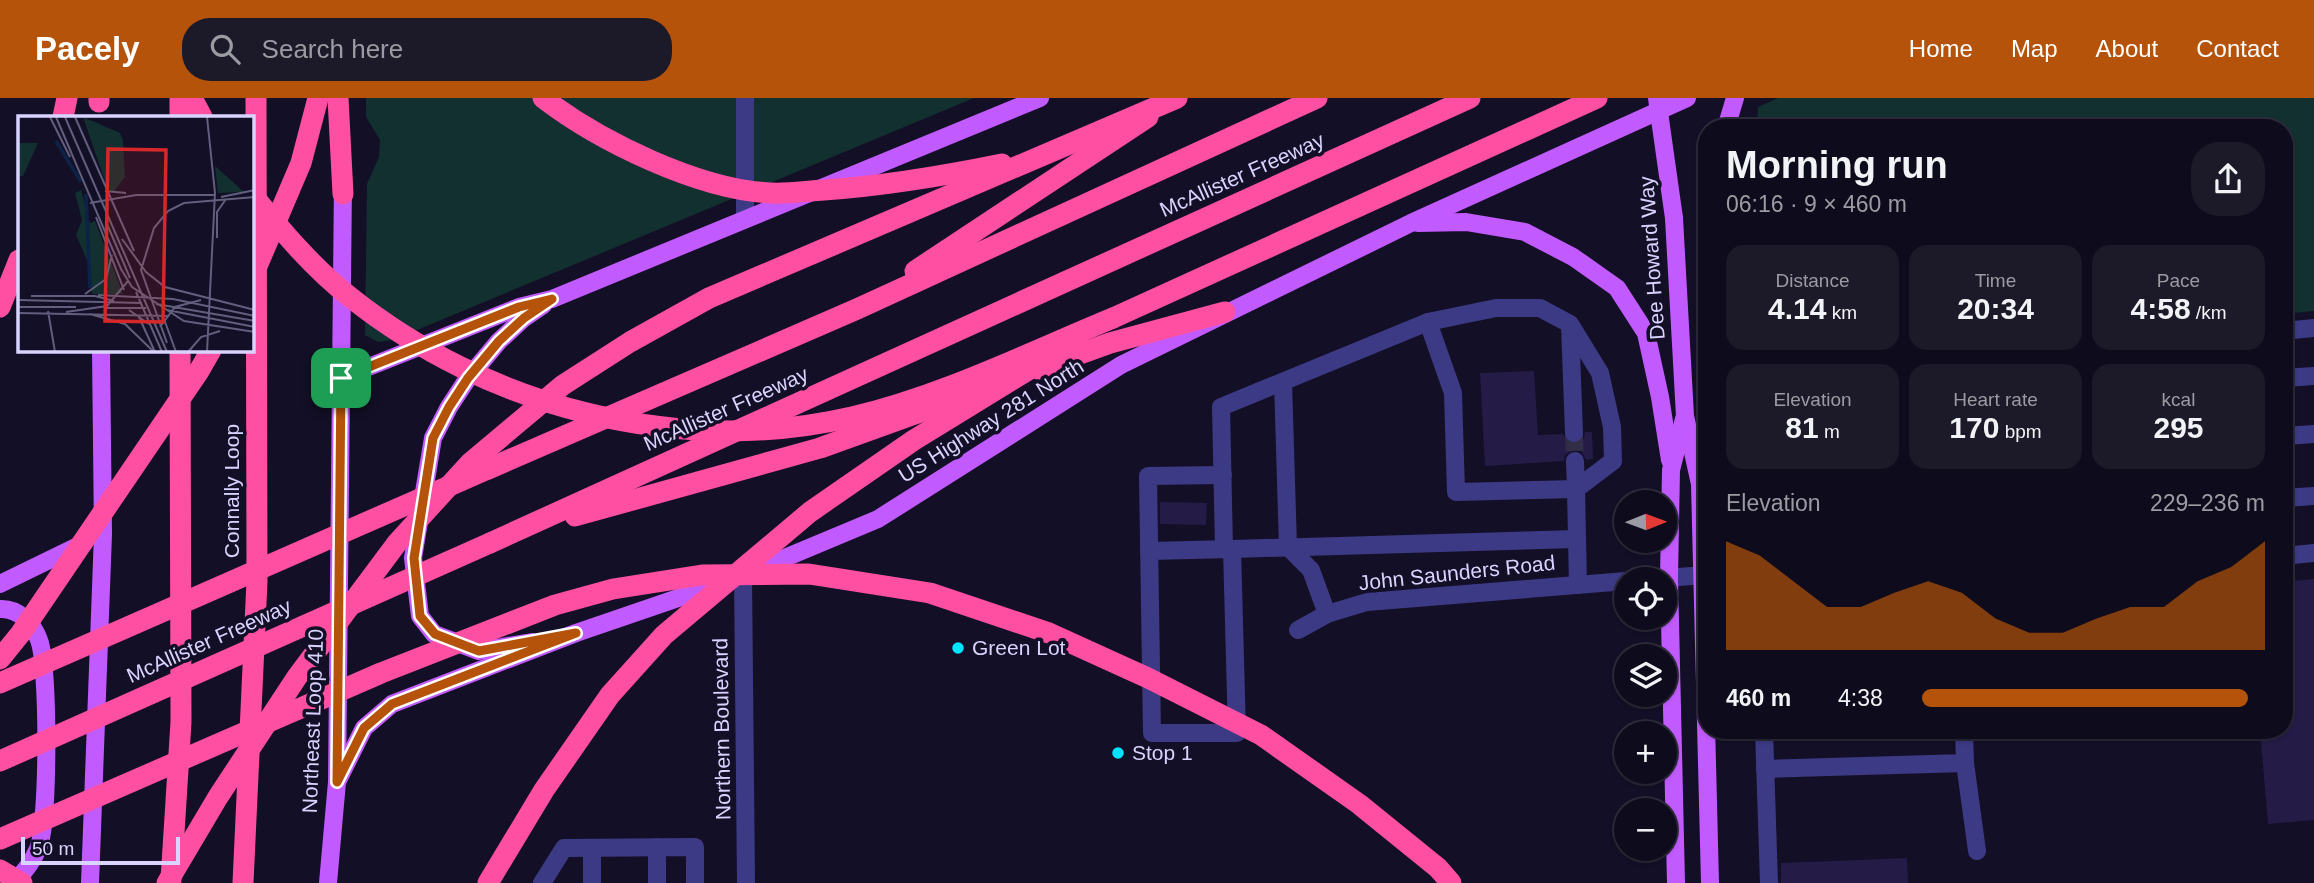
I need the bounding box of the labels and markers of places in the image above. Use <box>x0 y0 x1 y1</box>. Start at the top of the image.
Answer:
pin <box>311 348 371 408</box>
place label: Green Lot <box>972 636 1066 659</box>
marker: Green Lot <box>950 640 966 656</box>
place label: Stop 1 <box>1132 741 1193 764</box>
marker: Stop 1 <box>1110 745 1126 761</box>

